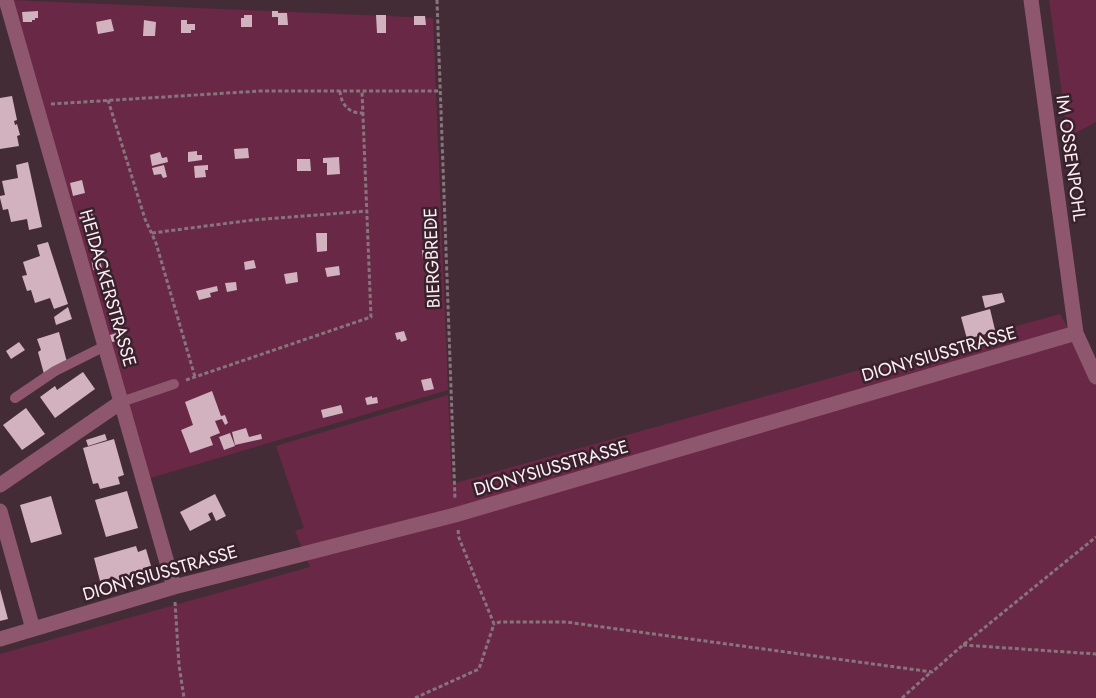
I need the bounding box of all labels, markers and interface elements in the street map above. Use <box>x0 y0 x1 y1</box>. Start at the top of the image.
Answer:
street label: IM OSSENPOHL <box>1049 93 1093 223</box>
street label: HEIDACKERSTRASSE <box>73 206 143 370</box>
street label: BIERGBREDE <box>417 207 447 309</box>
street label: DIONYSIUSSTRASSE <box>858 319 1020 389</box>
street label: DIONYSIUSSTRASSE <box>470 433 632 503</box>
street label: DIONYSIUSSTRASSE <box>79 538 241 608</box>

